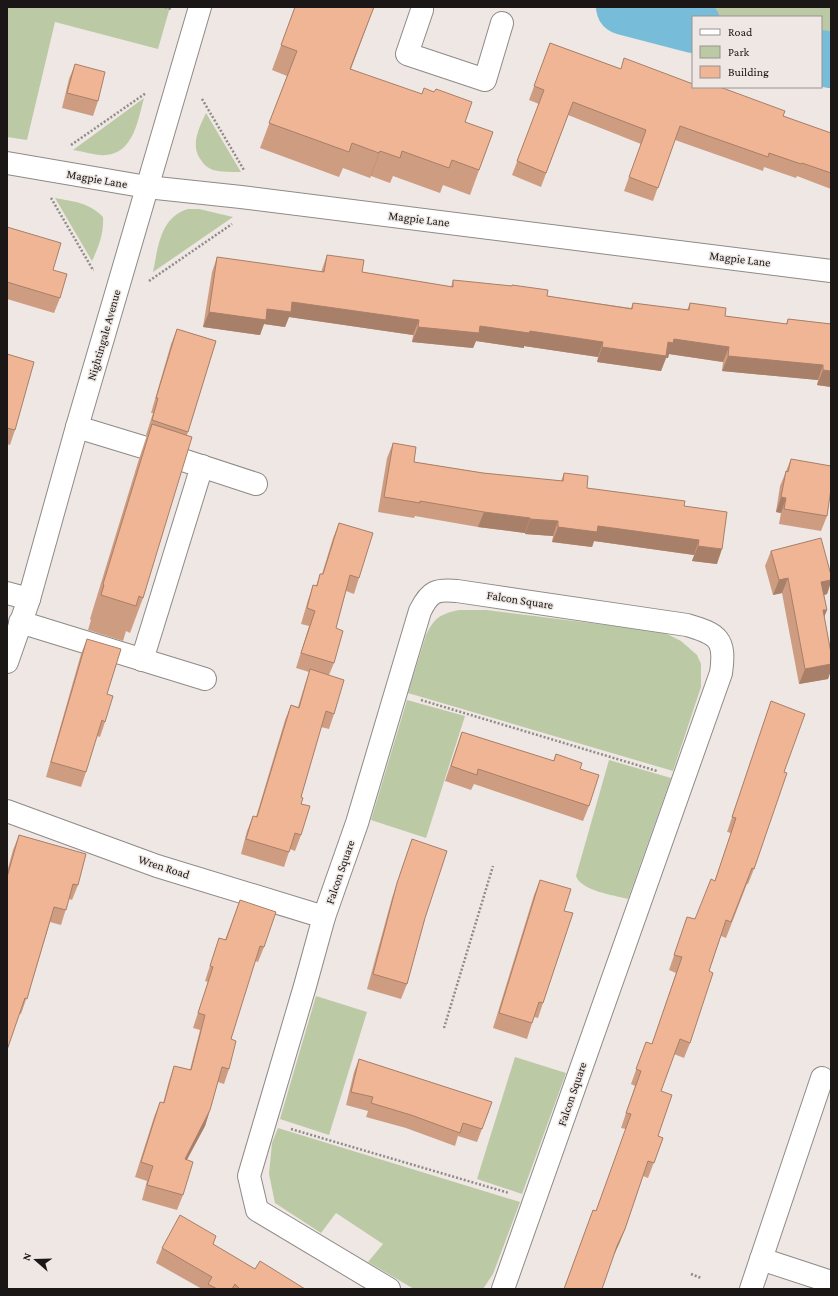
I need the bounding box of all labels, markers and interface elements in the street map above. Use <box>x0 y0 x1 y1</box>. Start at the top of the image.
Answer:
legend <box>692 16 822 88</box>
text: Road <box>728 25 753 39</box>
text: Park <box>728 45 750 59</box>
text: Building <box>728 65 769 79</box>
street label: Magpie Lane <box>65 167 129 191</box>
street label: Magpie Lane <box>388 208 450 230</box>
street label: Magpie Lane <box>709 248 771 270</box>
street label: Nightingale Avenue <box>84 288 124 382</box>
street label: Falcon Square <box>486 588 554 612</box>
street label: Falcon Square <box>322 838 358 906</box>
street label: Wren Road <box>137 852 192 882</box>
street label: Falcon Square <box>554 1060 590 1128</box>
north arrow <box>16 1240 56 1280</box>
text: N <box>20 1251 34 1262</box>

